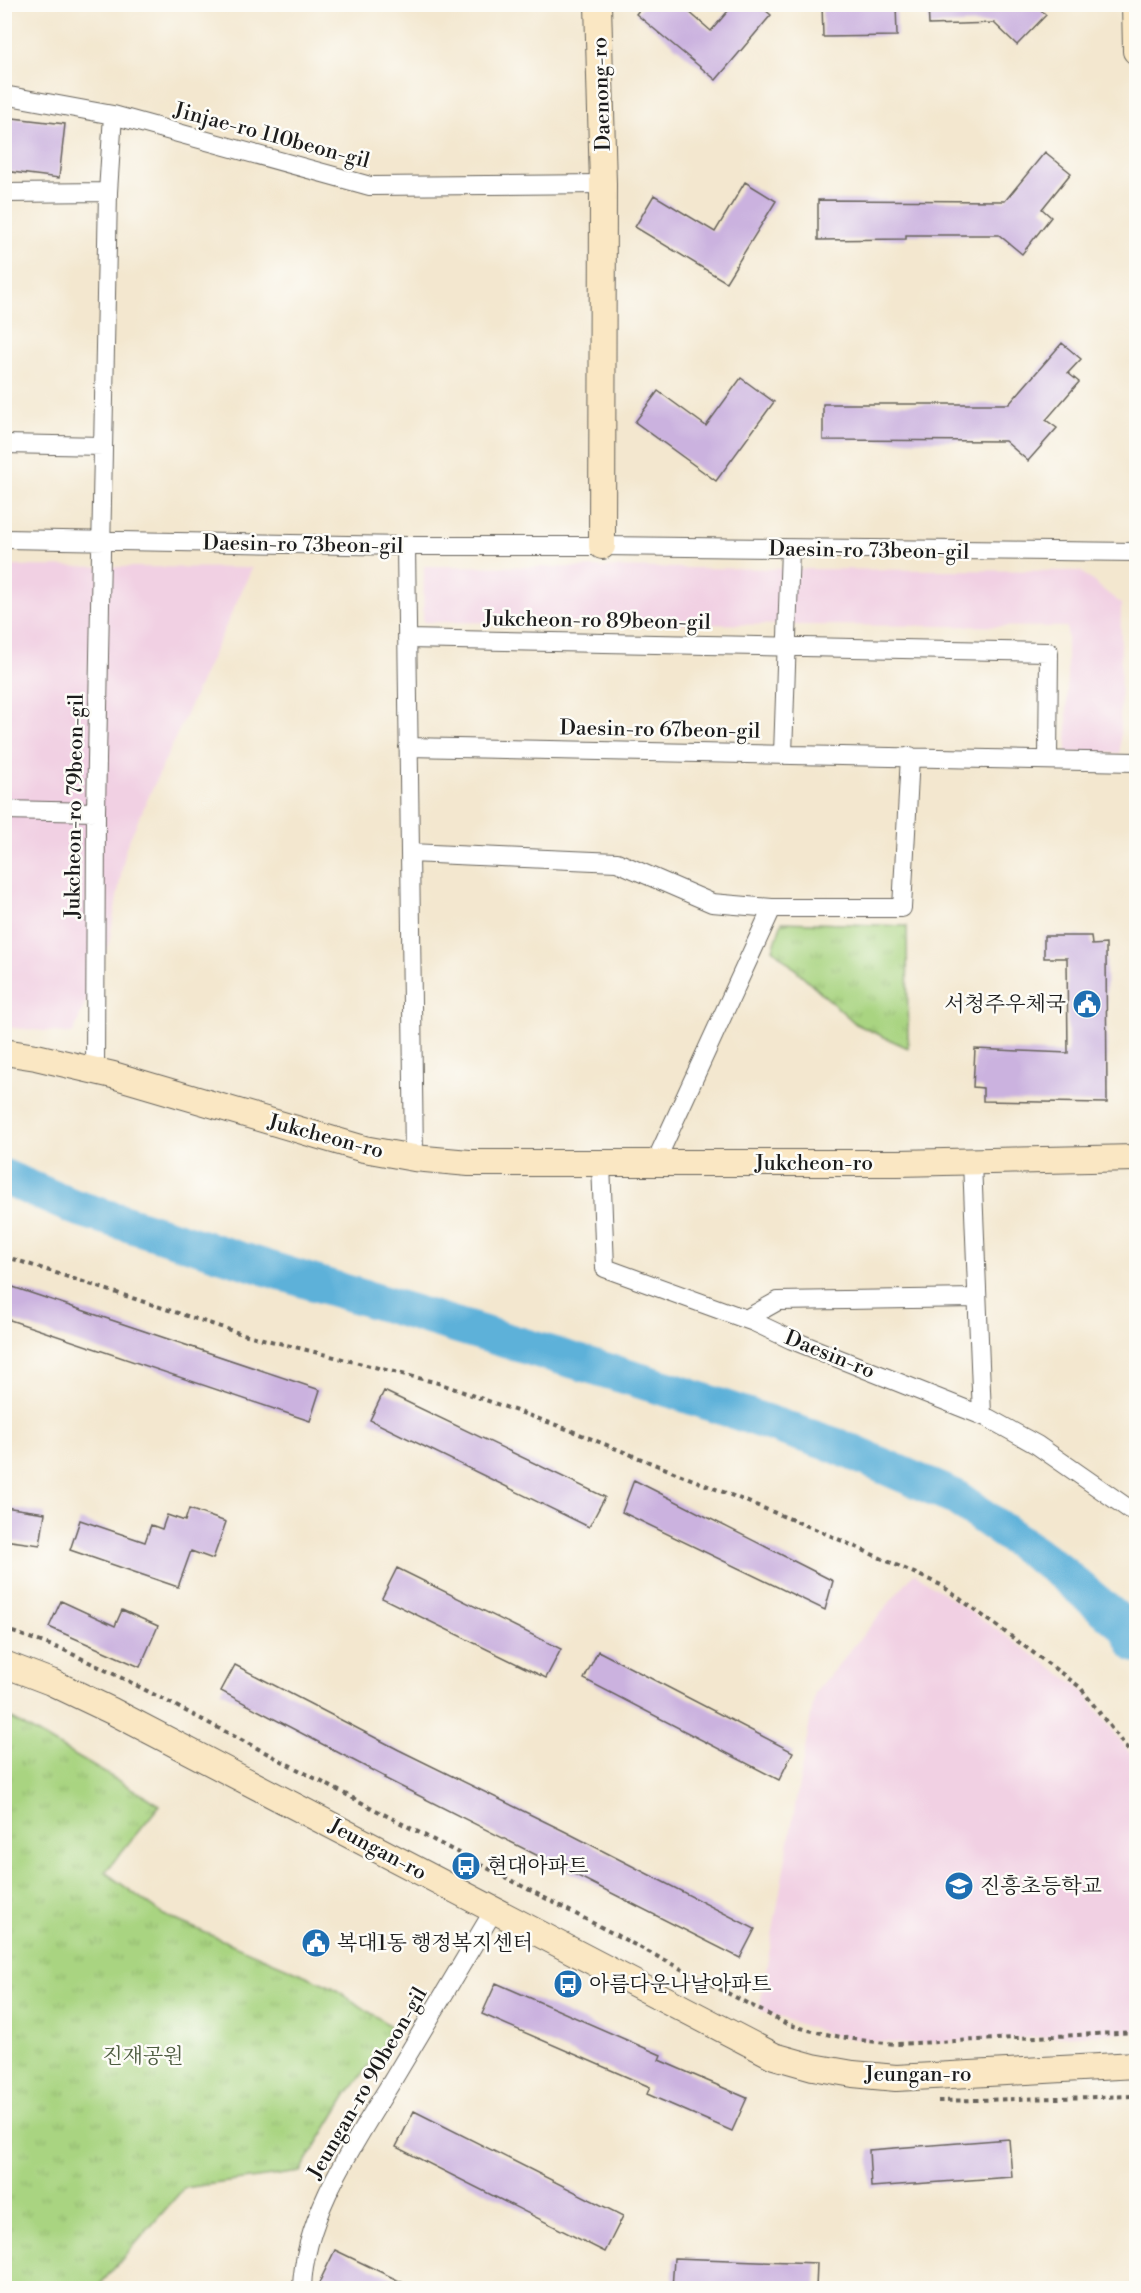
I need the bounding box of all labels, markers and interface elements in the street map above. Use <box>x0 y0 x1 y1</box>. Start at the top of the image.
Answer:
street label: Daenong-ro <box>587 36 617 151</box>
street label: Jinjae-ro 110beon-gil <box>170 97 373 175</box>
street label: Daesin-ro 73beon-gil <box>202 530 404 560</box>
street label: Daesin-ro 73beon-gil <box>768 536 970 566</box>
street label: Jukcheon-ro 89beon-gil <box>482 606 711 636</box>
street label: Jukcheon-ro 79beon-gil <box>60 693 90 920</box>
street label: Daesin-ro 67beon-gil <box>559 715 761 745</box>
public building icon: 서청주우체국 <box>1071 988 1103 1020</box>
place label: 서청주우체국 <box>944 992 1066 1018</box>
street label: Jukcheon-ro <box>264 1109 386 1165</box>
street label: Jukcheon-ro <box>754 1151 873 1177</box>
street label: Daesin-ro <box>781 1325 879 1385</box>
street label: Jeungan-ro <box>323 1813 431 1886</box>
bus stop icon: 현대아파트 <box>450 1850 482 1882</box>
place label: 현대아파트 <box>487 1854 588 1880</box>
school or university icon: 진흥초등학교 <box>943 1870 975 1902</box>
place label: 진흥초등학교 <box>980 1874 1102 1900</box>
public building icon: 복대1동 행정복지센터 <box>300 1927 332 1959</box>
place label: 복대1동 행정복지센터 <box>337 1931 533 1957</box>
bus stop icon: 아름다운나날아파트 <box>552 1968 584 2000</box>
place label: 아름다운나날아파트 <box>589 1972 772 1998</box>
street label: Jeungan-ro 90beon-gil <box>302 1983 433 2185</box>
park label: 진재공원 <box>102 2044 184 2070</box>
street label: Jeungan-ro <box>863 2062 972 2088</box>

